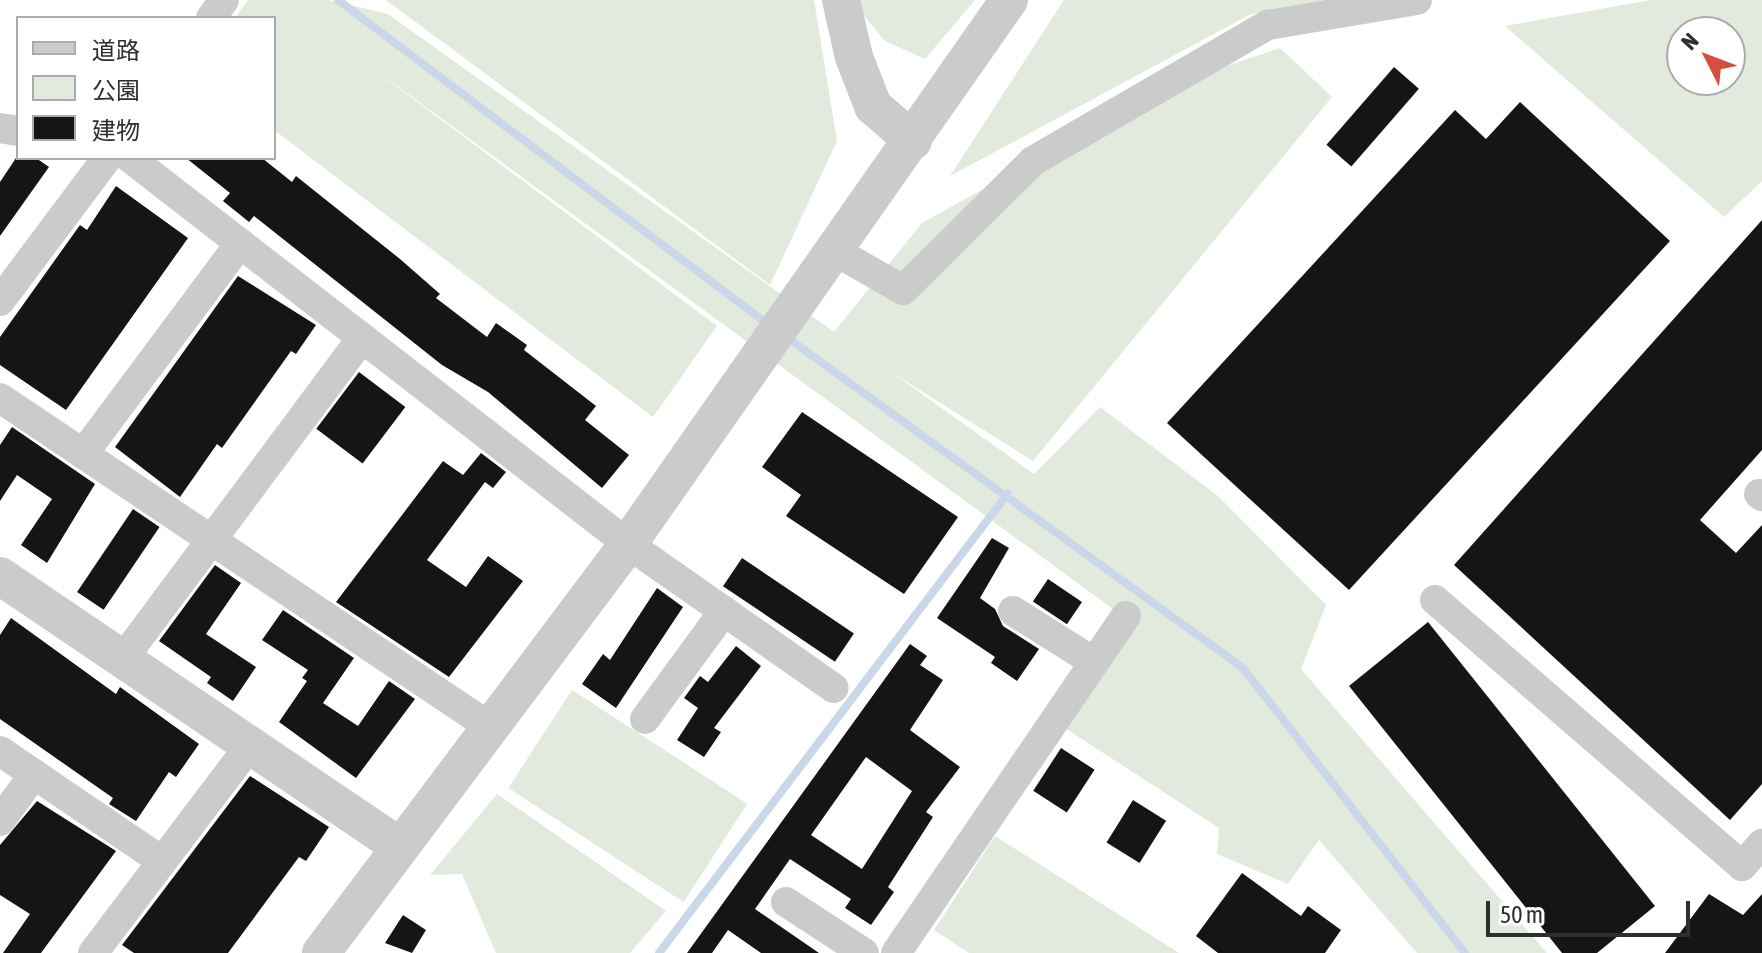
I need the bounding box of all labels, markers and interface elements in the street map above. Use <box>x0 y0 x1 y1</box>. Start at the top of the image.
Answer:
legend <box>16 16 276 160</box>
north arrow <box>1666 16 1746 96</box>
text: N <box>1676 28 1704 55</box>
text: 道路 <box>92 37 140 64</box>
text: 公園 <box>92 77 140 104</box>
text: 建物 <box>92 117 140 144</box>
scale bar <box>1490 885 1694 935</box>
text: 50 m <box>1500 901 1543 928</box>

